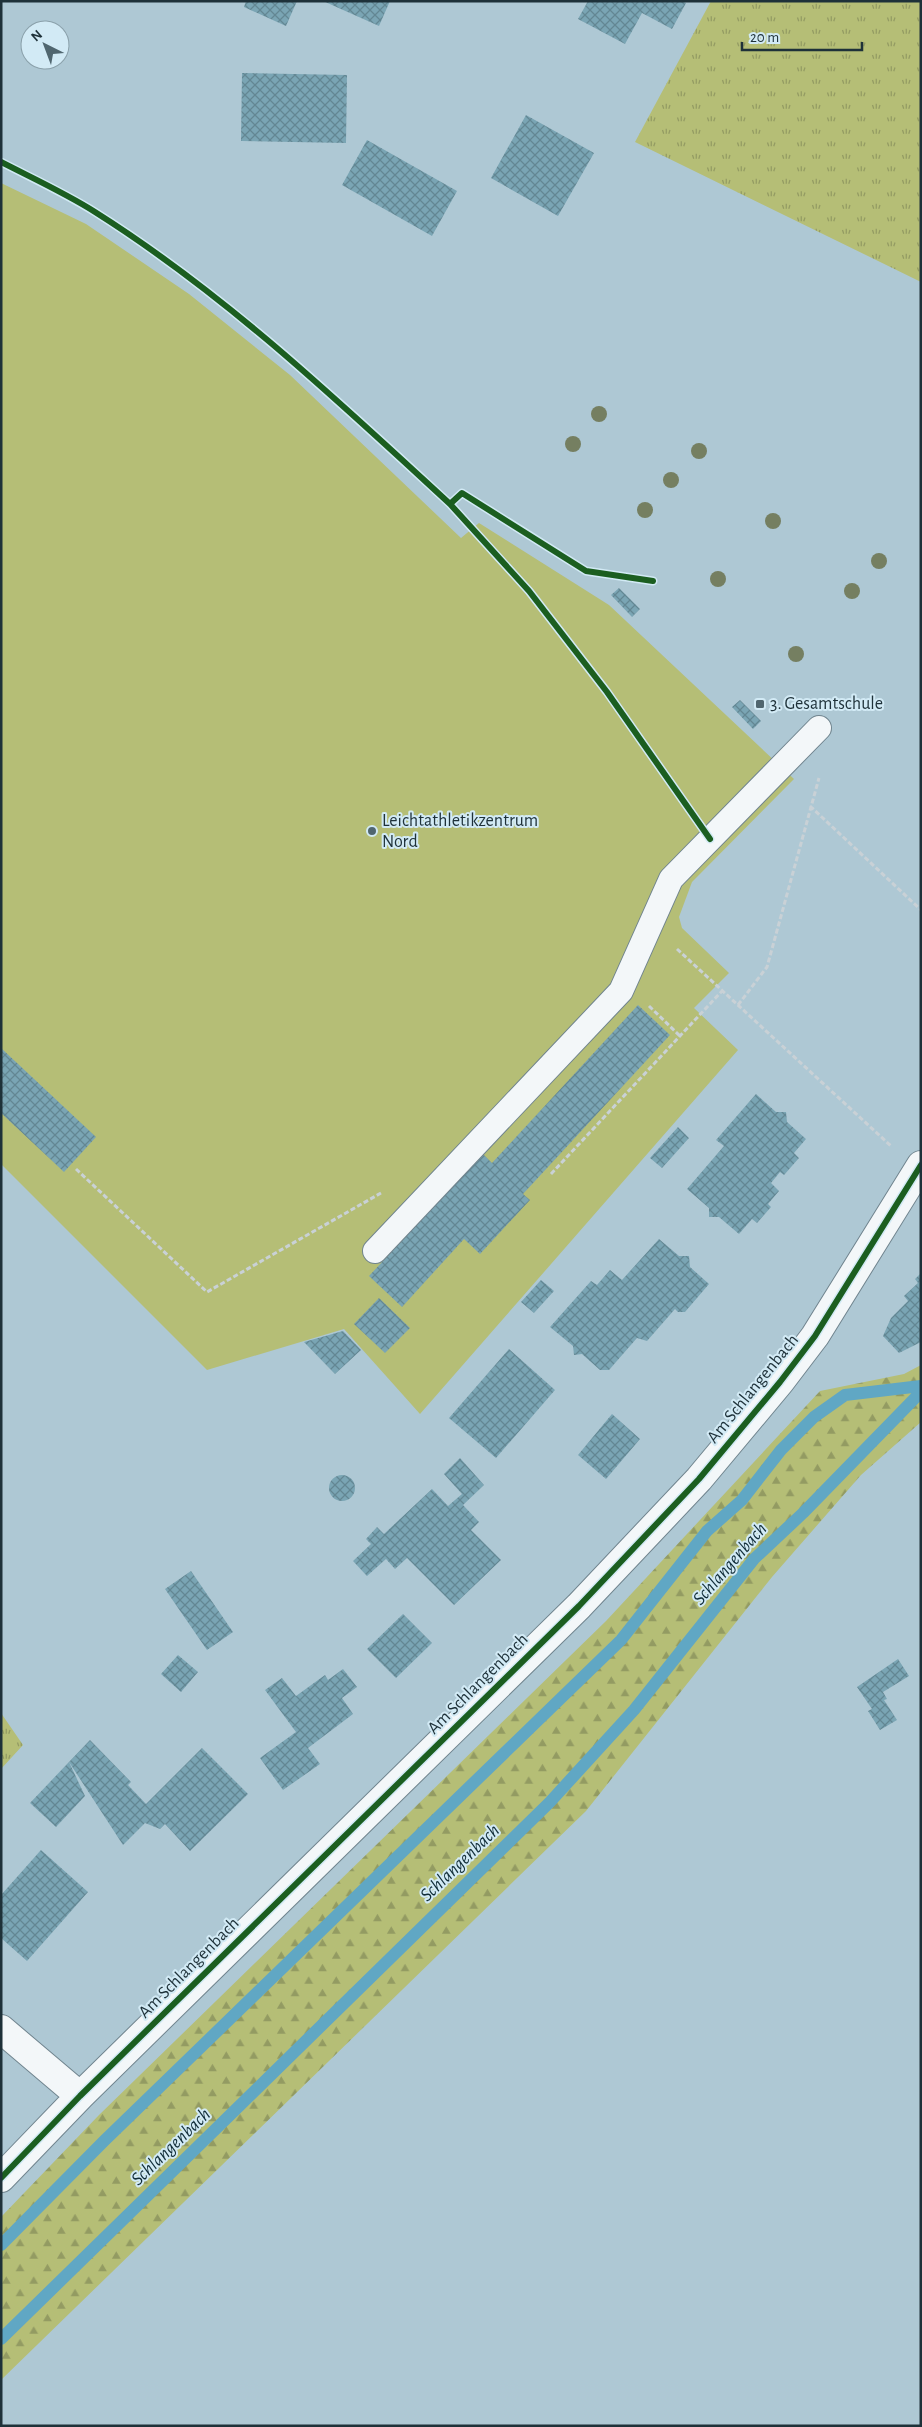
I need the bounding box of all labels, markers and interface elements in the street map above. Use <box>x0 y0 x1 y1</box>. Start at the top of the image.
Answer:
north arrow <box>20 20 70 70</box>
scale bar <box>742 20 862 52</box>
text: N <box>29 28 45 45</box>
text: 20 m <box>750 30 779 45</box>
place label: 3. Gesamtschule <box>770 695 883 713</box>
marker: 3. Gesamtschule <box>754 698 766 710</box>
place label: Leichtathletikzentrum Nord <box>382 812 538 851</box>
marker: Leichtathletikzentrum Nord <box>366 825 378 837</box>
street label: Am Schlangenbach <box>704 1331 802 1447</box>
water label: Schlangenbach <box>689 1519 771 1609</box>
street label: Am Schlangenbach <box>424 1630 532 1738</box>
water label: Schlangenbach <box>417 1821 503 1905</box>
street label: Am Schlangenbach <box>135 1914 243 2022</box>
water label: Schlangenbach <box>128 2105 214 2189</box>

